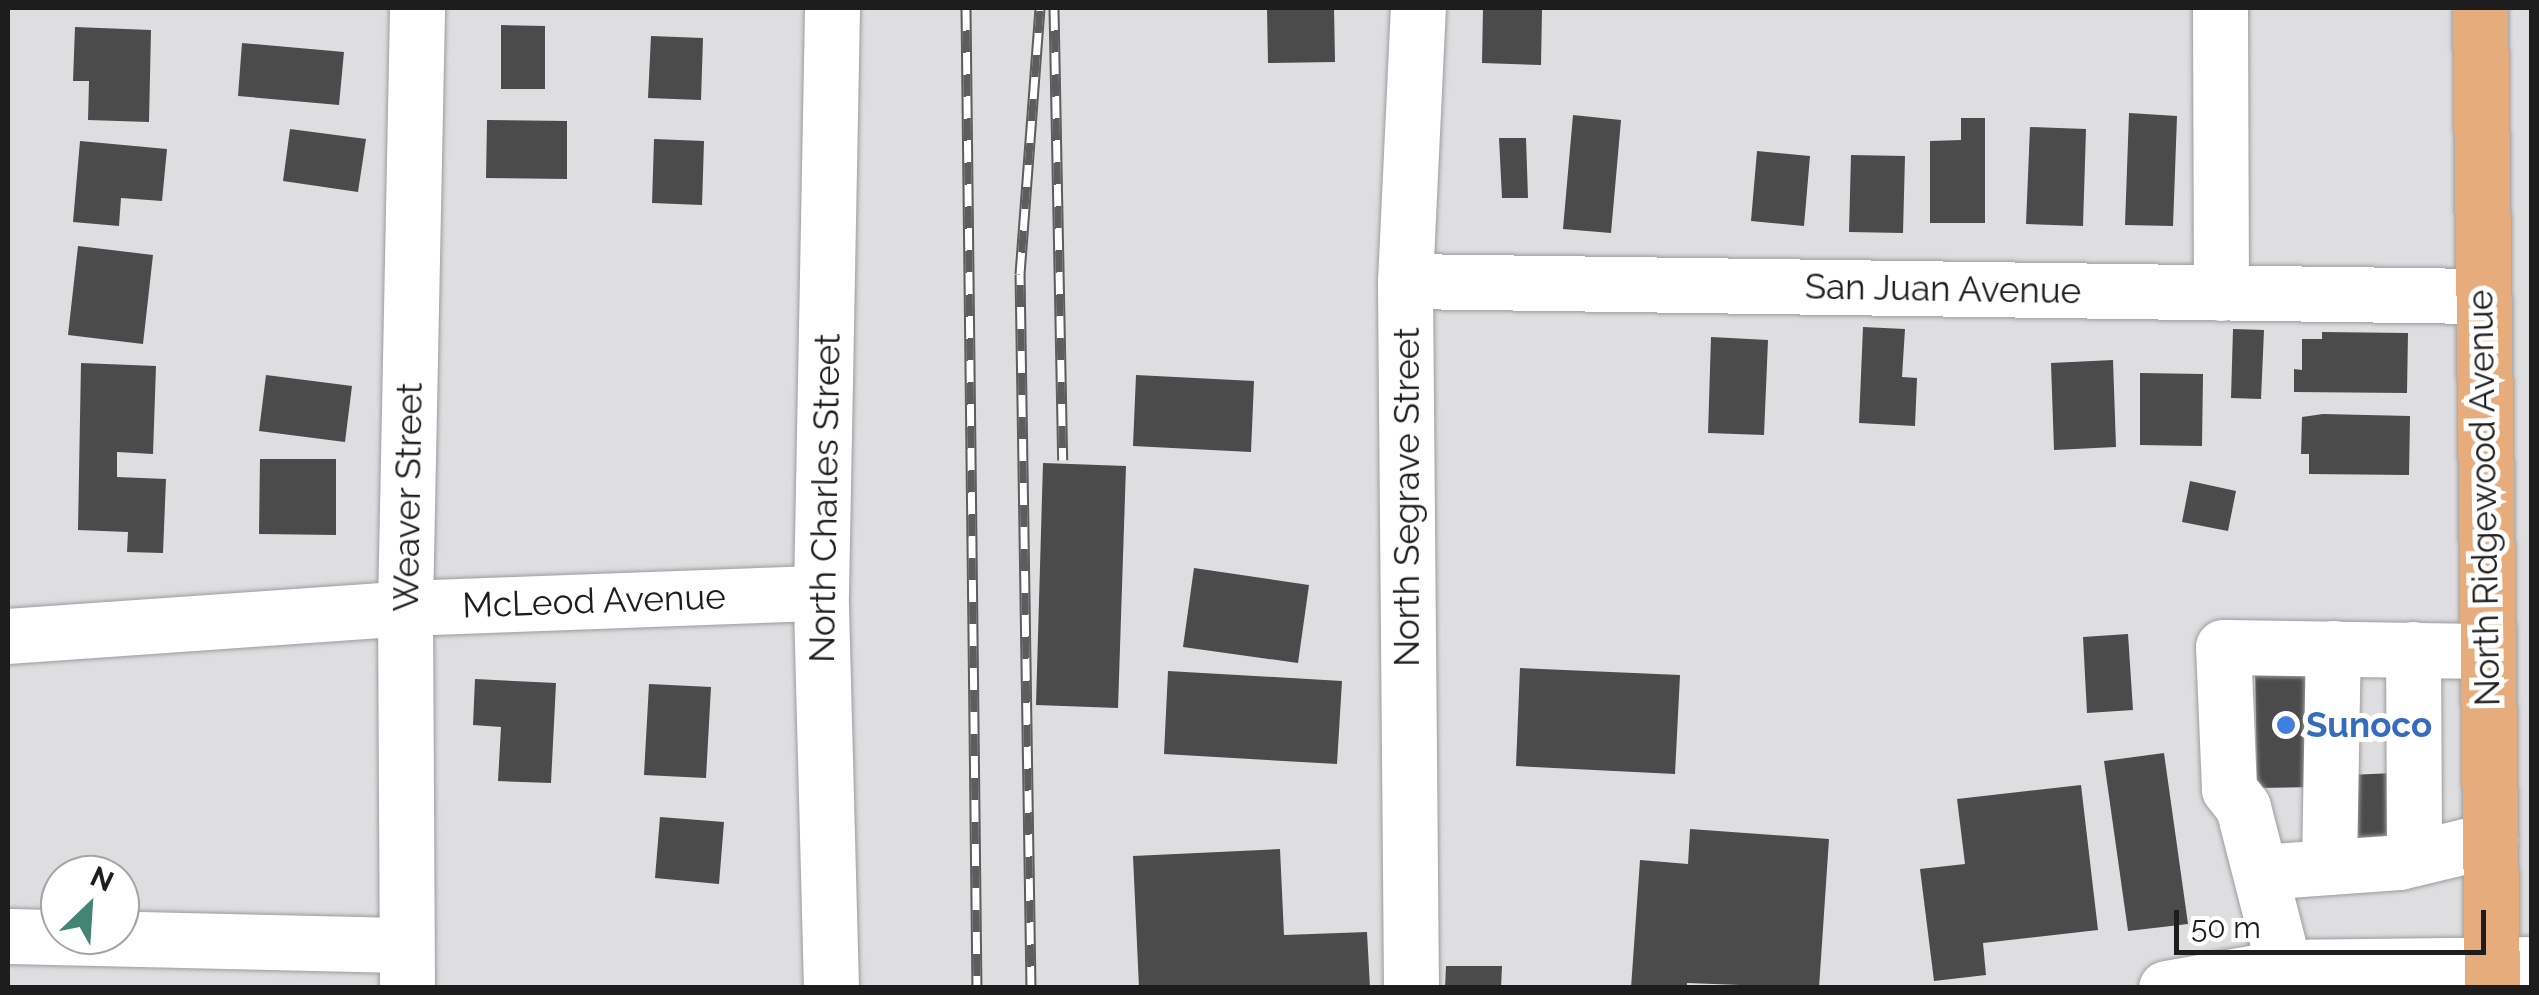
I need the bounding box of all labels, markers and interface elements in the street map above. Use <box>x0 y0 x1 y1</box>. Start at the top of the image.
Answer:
street label: San Juan Avenue <box>1803 266 2083 312</box>
street label: North Ridgewood Avenue <box>2459 289 2509 707</box>
street label: North Segrave Street <box>1386 327 1428 667</box>
street label: North Charles Street <box>801 333 849 663</box>
street label: Weaver Street <box>385 382 431 612</box>
street label: McLeod Avenue <box>461 575 727 627</box>
place label: Sunoco <box>2306 704 2432 746</box>
marker: Sunoco <box>2275 714 2297 736</box>
north arrow <box>40 855 140 955</box>
text: N <box>85 860 119 899</box>
scale bar <box>2179 890 2492 952</box>
text: 50 m <box>2191 910 2261 945</box>

